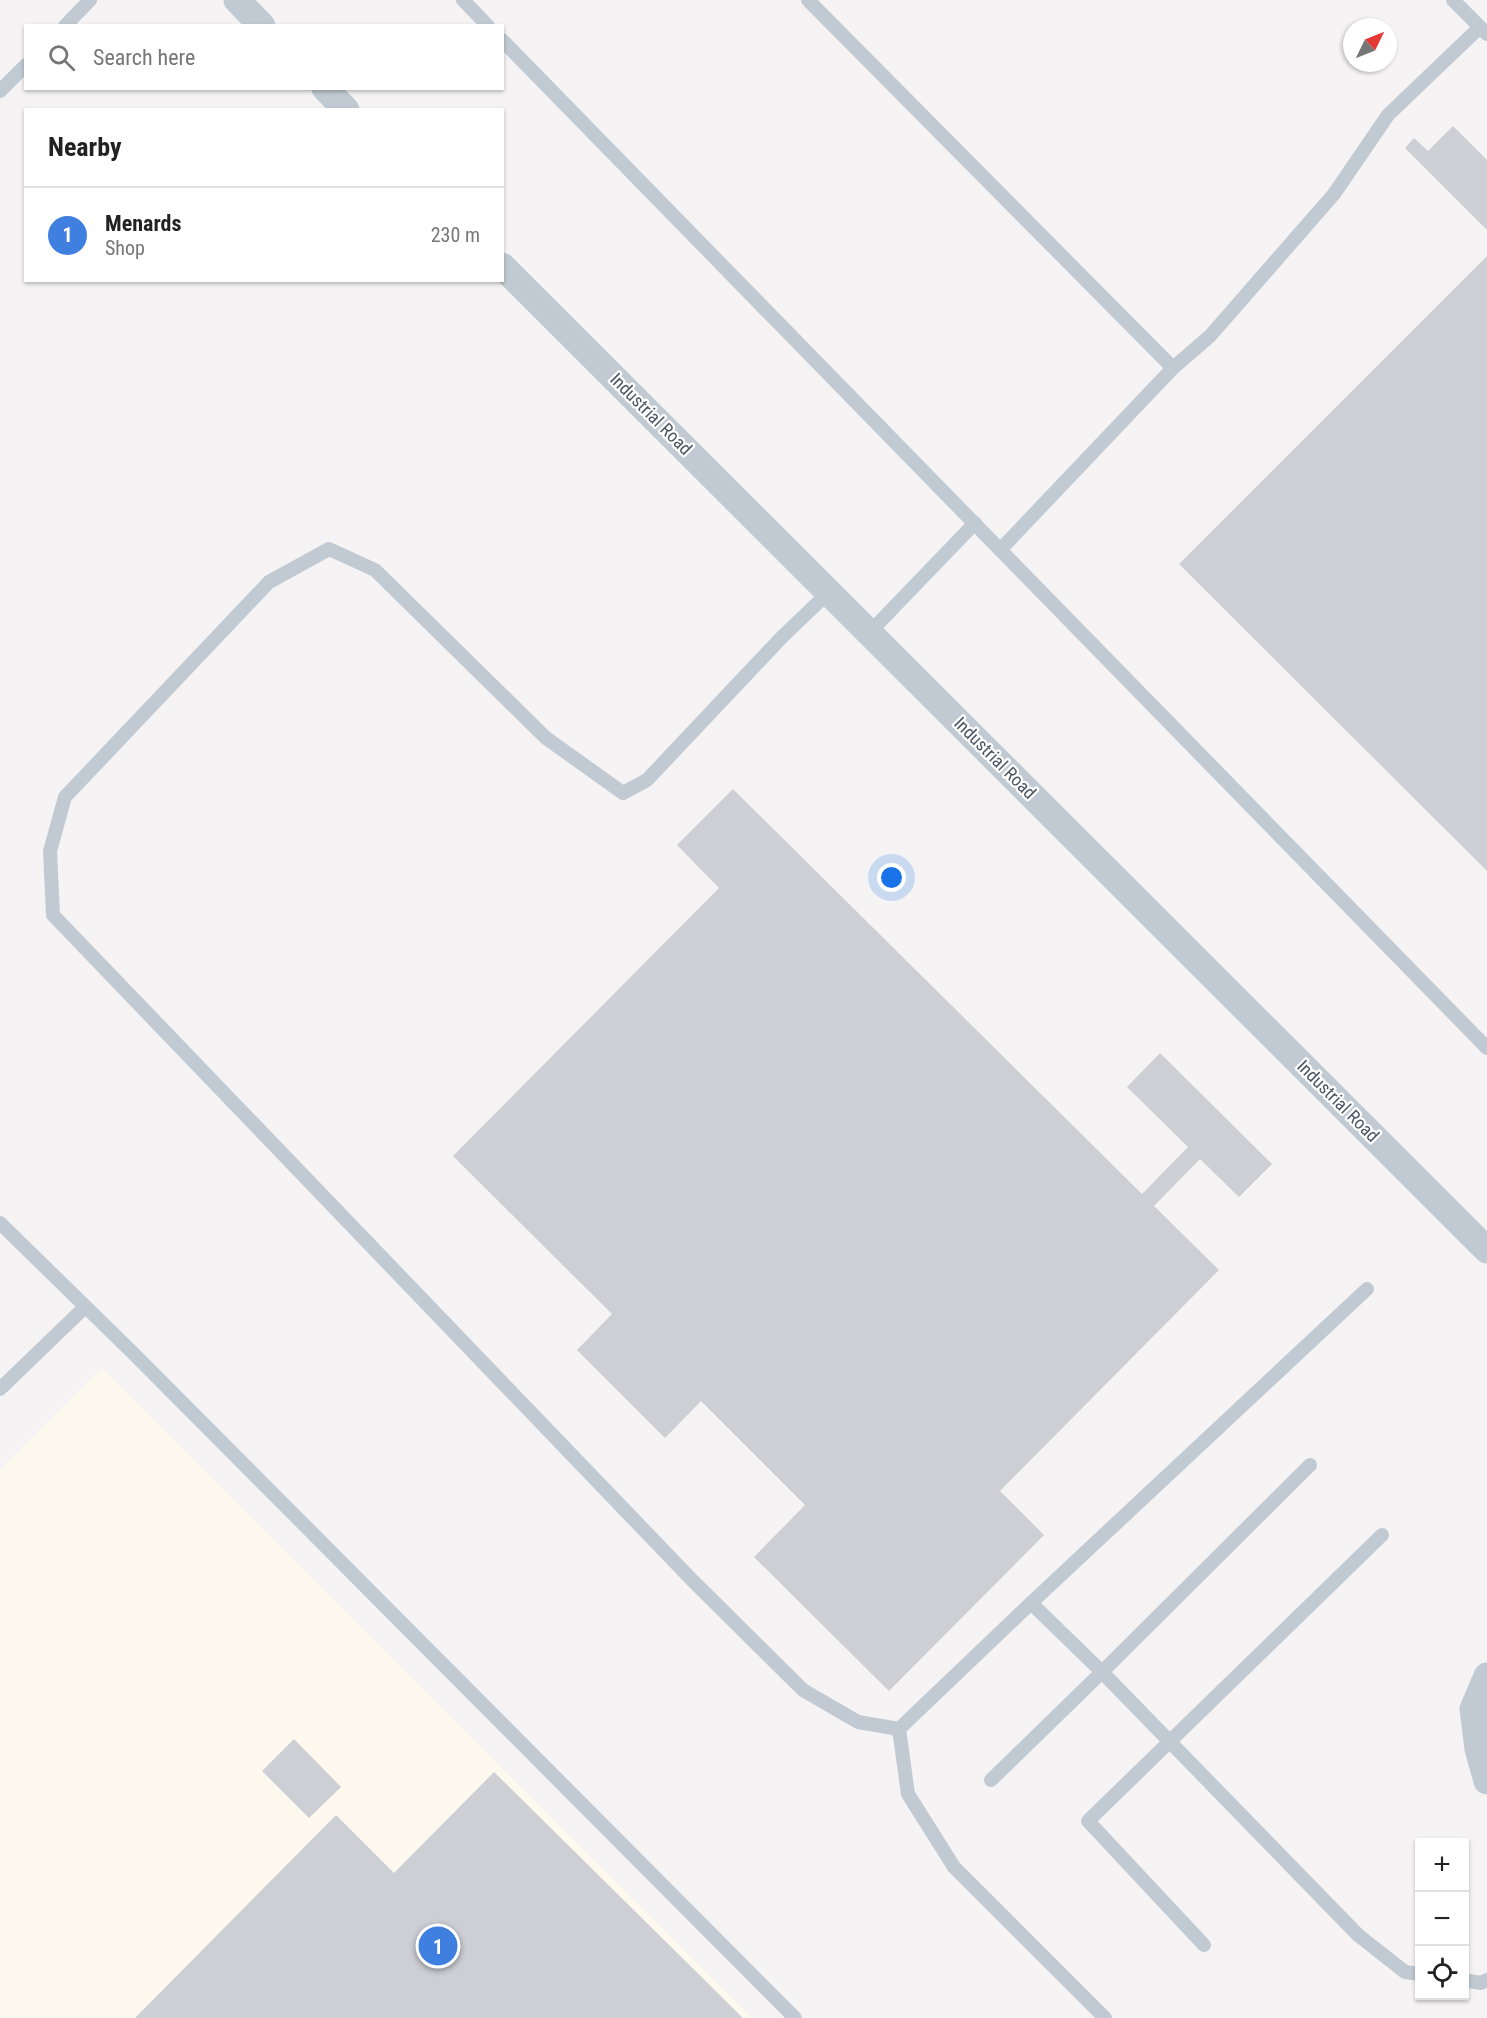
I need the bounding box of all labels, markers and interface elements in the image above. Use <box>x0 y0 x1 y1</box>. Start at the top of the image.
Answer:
north arrow <box>1343 18 1397 72</box>
search box <box>24 24 504 90</box>
icon: search <box>45 41 78 74</box>
text: Search here <box>93 45 195 70</box>
text: Nearby <box>48 132 122 162</box>
text: Menards <box>105 211 181 236</box>
text: 1 <box>62 223 73 247</box>
text: 230 m <box>431 223 480 247</box>
text: Shop <box>105 236 145 260</box>
street label: Industrial Road <box>606 368 697 459</box>
street label: Industrial Road <box>950 712 1041 803</box>
your location <box>877 863 906 892</box>
street label: Industrial Road <box>1293 1055 1384 1146</box>
map controls <box>1415 1838 1469 2000</box>
button: + <box>1415 1838 1469 1892</box>
button: − <box>1415 1892 1469 1946</box>
pin: 1 <box>418 1924 458 1968</box>
button: locate <box>1415 1946 1469 2000</box>

